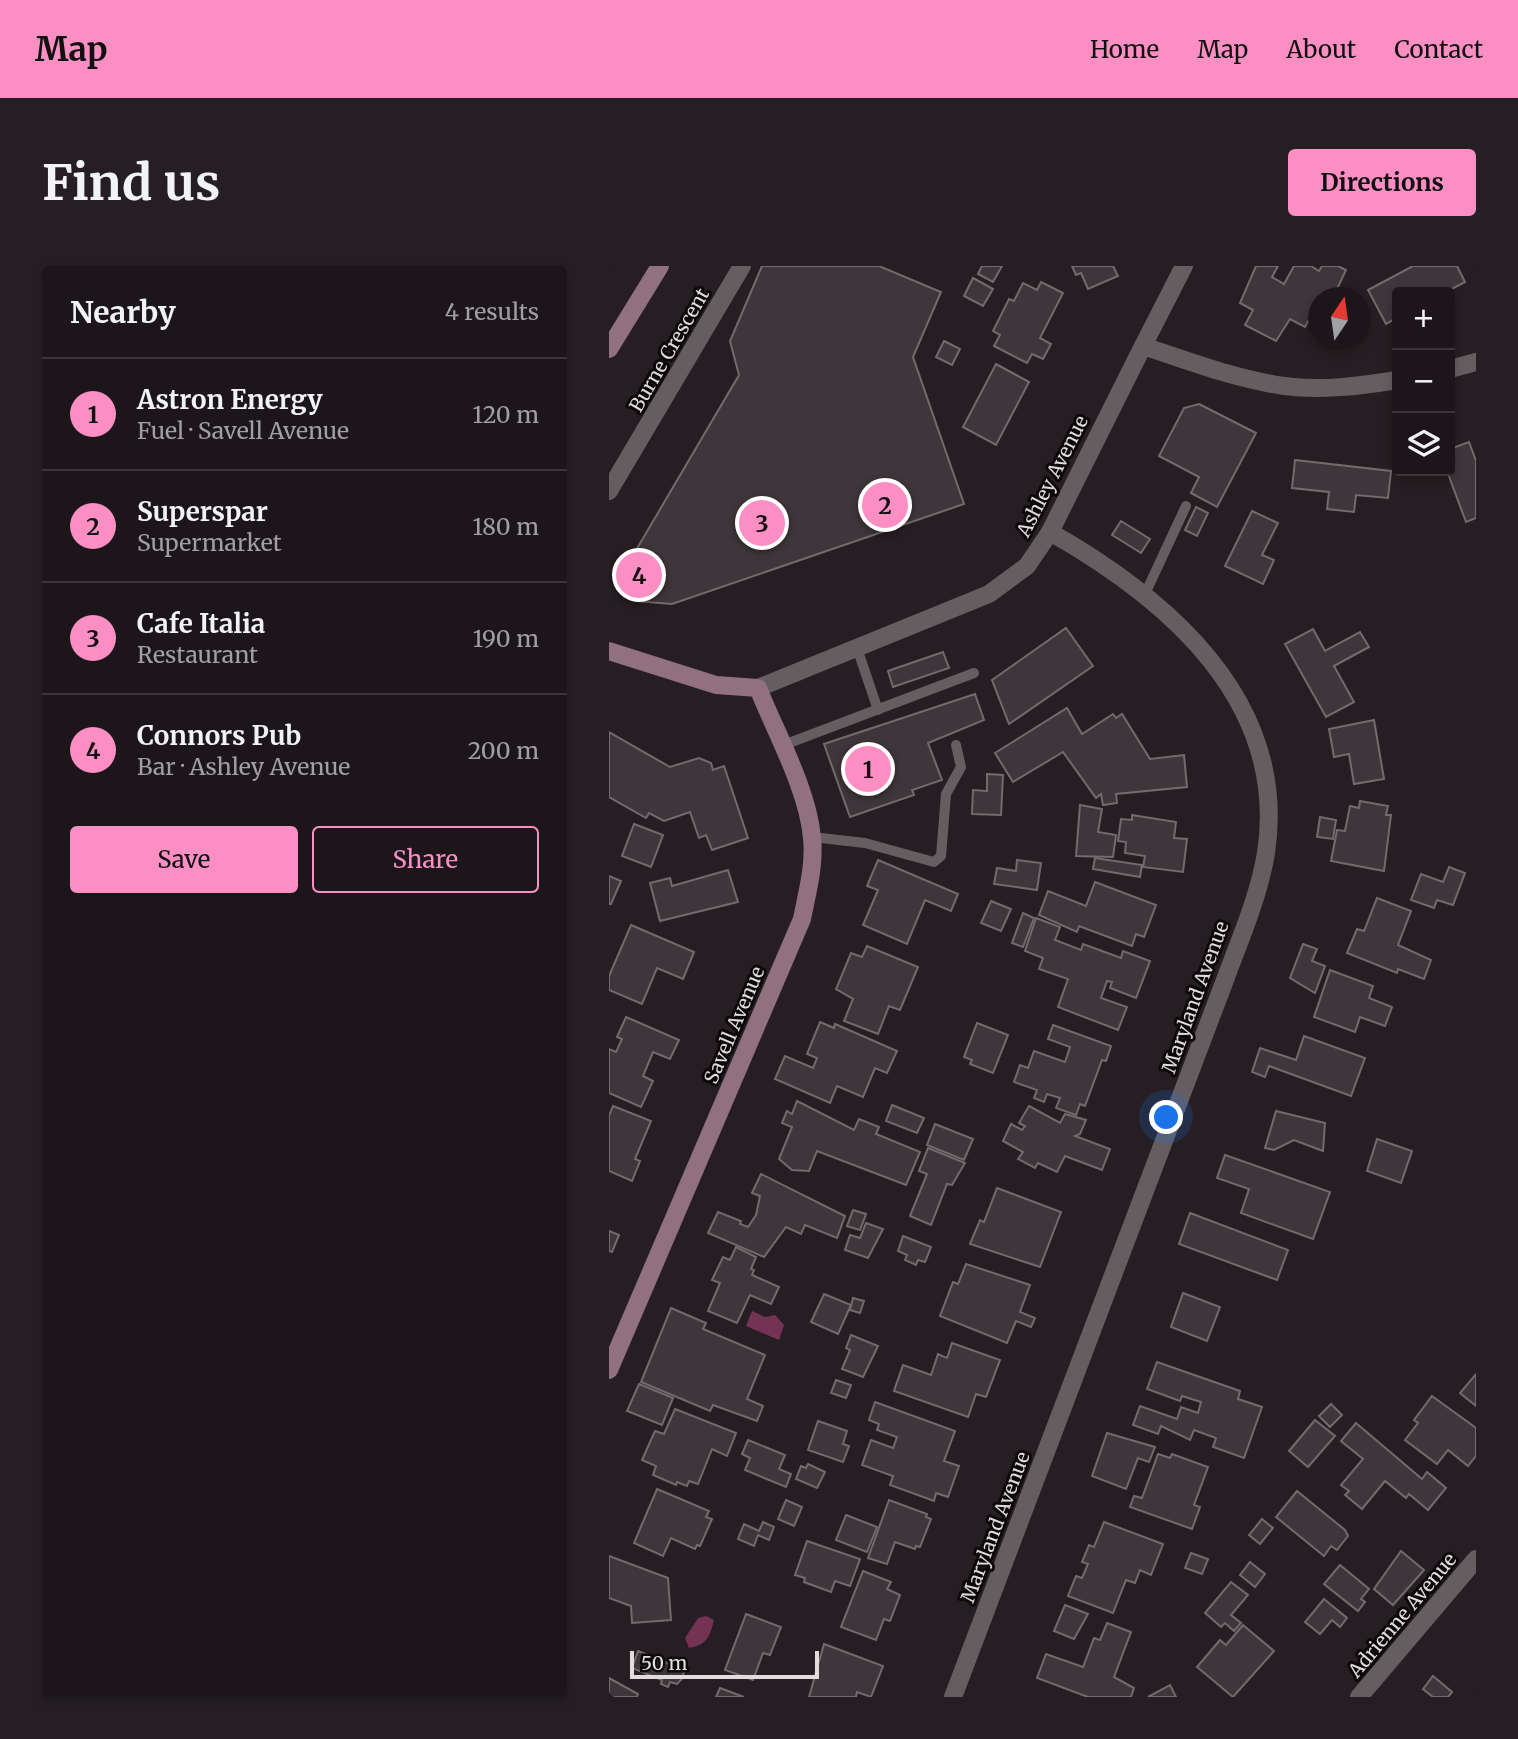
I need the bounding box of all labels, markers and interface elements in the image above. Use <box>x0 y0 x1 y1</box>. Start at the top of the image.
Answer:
text: Map <box>35 29 108 70</box>
text: Home <box>1090 34 1159 65</box>
text: Map <box>1197 34 1248 65</box>
text: About <box>1286 34 1356 65</box>
text: Contact <box>1394 34 1483 65</box>
button: Directions <box>1288 149 1476 216</box>
text: Find us <box>42 152 220 213</box>
street label: Burne Crescent <box>624 283 714 416</box>
north arrow <box>1308 287 1371 350</box>
map controls <box>1392 287 1455 476</box>
button: + <box>1392 287 1455 350</box>
text: Nearby <box>70 293 176 331</box>
text: 4 results <box>445 297 539 326</box>
button: − <box>1392 350 1455 413</box>
text: Astron Energy <box>137 383 323 416</box>
text: 1 <box>88 400 98 429</box>
text: 120 m <box>473 400 539 429</box>
street label: Ashley Avenue <box>1011 411 1093 542</box>
button: layers <box>1392 413 1455 476</box>
text: Fuel · Savell Avenue <box>137 416 349 445</box>
pin: 2 <box>862 479 908 531</box>
text: Superspar <box>137 495 268 528</box>
pin: 3 <box>739 497 785 549</box>
text: 2 <box>86 512 100 541</box>
text: 180 m <box>473 512 539 541</box>
text: Supermarket <box>137 528 282 557</box>
pin: 4 <box>616 549 662 601</box>
text: Cafe Italia <box>137 607 265 640</box>
text: 3 <box>86 624 100 653</box>
text: 190 m <box>473 624 539 653</box>
text: Restaurant <box>137 640 258 669</box>
text: Connors Pub <box>137 719 301 752</box>
text: 4 <box>86 736 100 765</box>
text: 200 m <box>468 736 539 765</box>
pin: 1 <box>845 743 891 795</box>
text: Bar · Ashley Avenue <box>137 752 350 781</box>
button: Save <box>70 826 298 893</box>
button: Share <box>312 826 539 893</box>
street label: Maryland Avenue <box>1156 918 1234 1076</box>
street label: Savell Avenue <box>699 963 770 1087</box>
your location <box>1149 1100 1183 1134</box>
street label: Maryland Avenue <box>955 1448 1035 1606</box>
street label: Adrienne Avenue <box>1342 1548 1461 1683</box>
scale bar <box>630 1648 819 1680</box>
text: 50 m <box>641 1651 687 1675</box>

